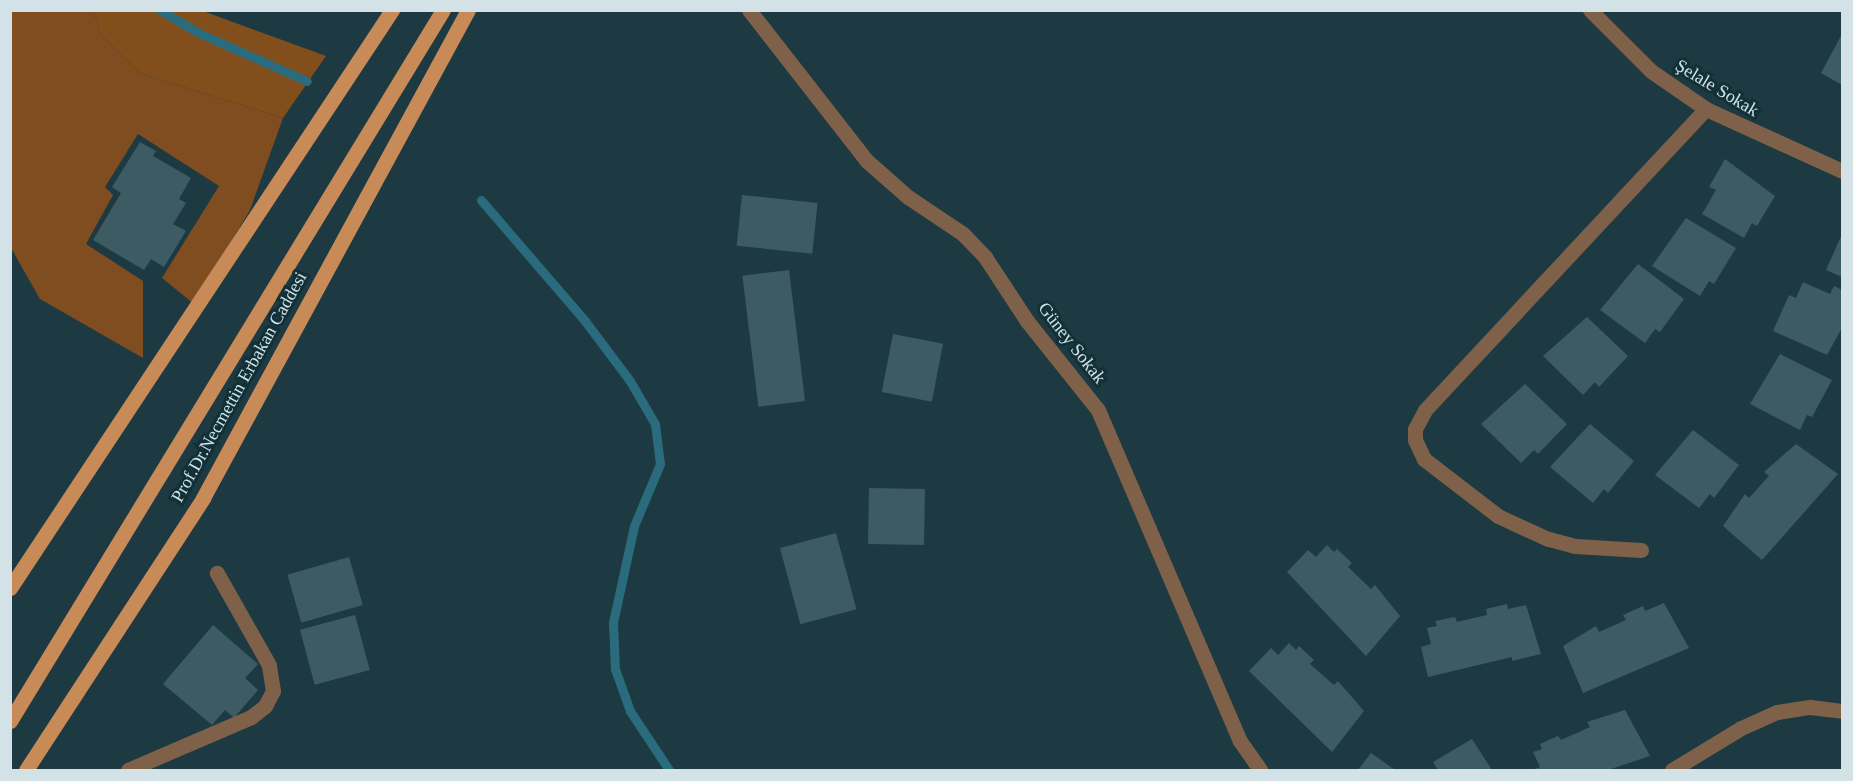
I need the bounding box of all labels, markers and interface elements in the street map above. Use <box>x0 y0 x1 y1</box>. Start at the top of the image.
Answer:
street label: Şelale Sokak <box>1671 55 1763 121</box>
street label: Prof.Dr.Necmettin Erbakan Caddesi <box>167 268 311 506</box>
street label: Güney Sokak <box>1033 298 1111 388</box>

